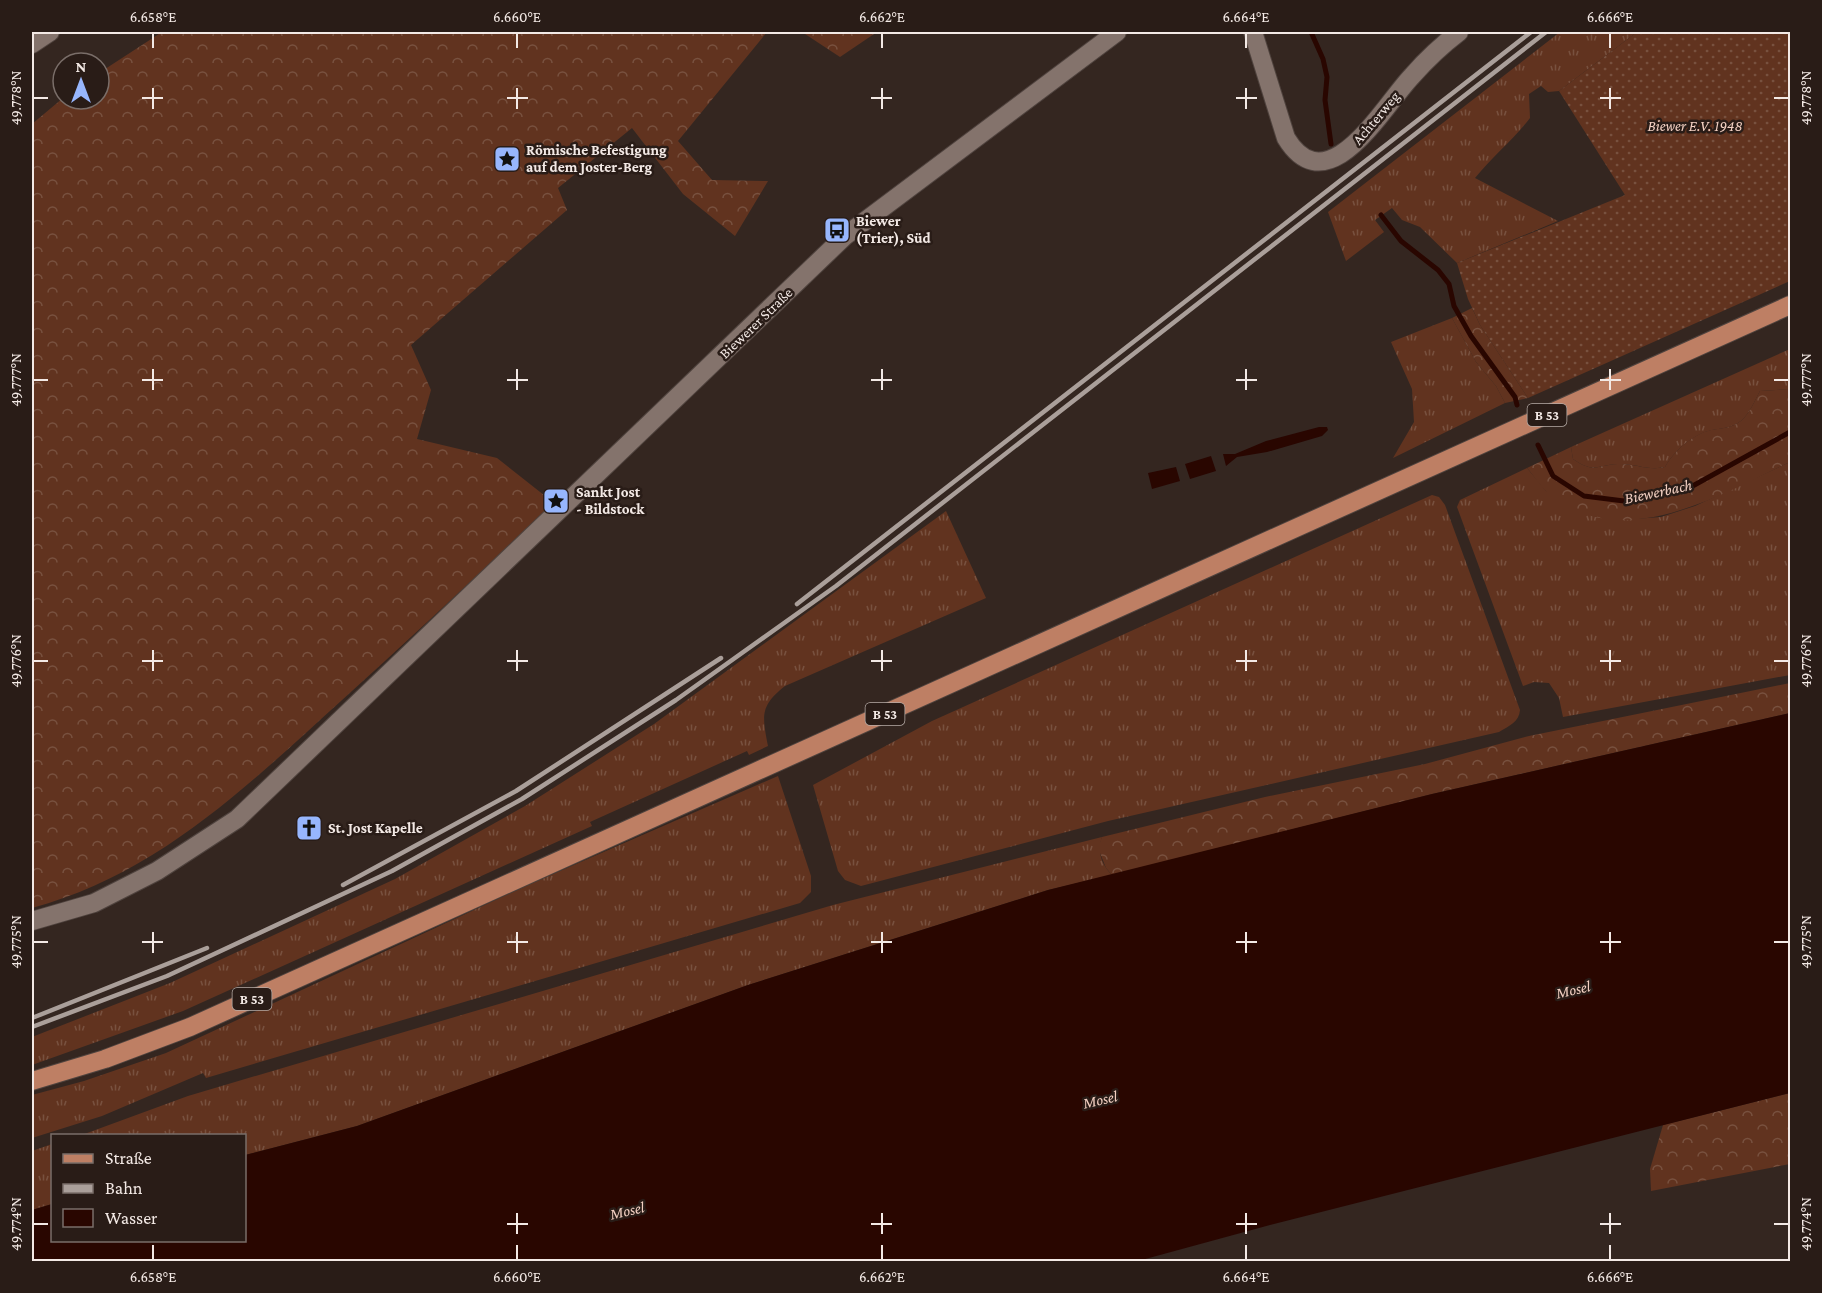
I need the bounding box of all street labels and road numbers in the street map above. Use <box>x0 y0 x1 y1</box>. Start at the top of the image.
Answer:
street label: Achterweg <box>1349 88 1404 148</box>
street label: Biewerer Straße <box>716 284 796 362</box>
road number: B 53 <box>1528 404 1566 426</box>
road number: B 53 <box>866 703 904 725</box>
road number: B 53 <box>232 988 272 1010</box>

